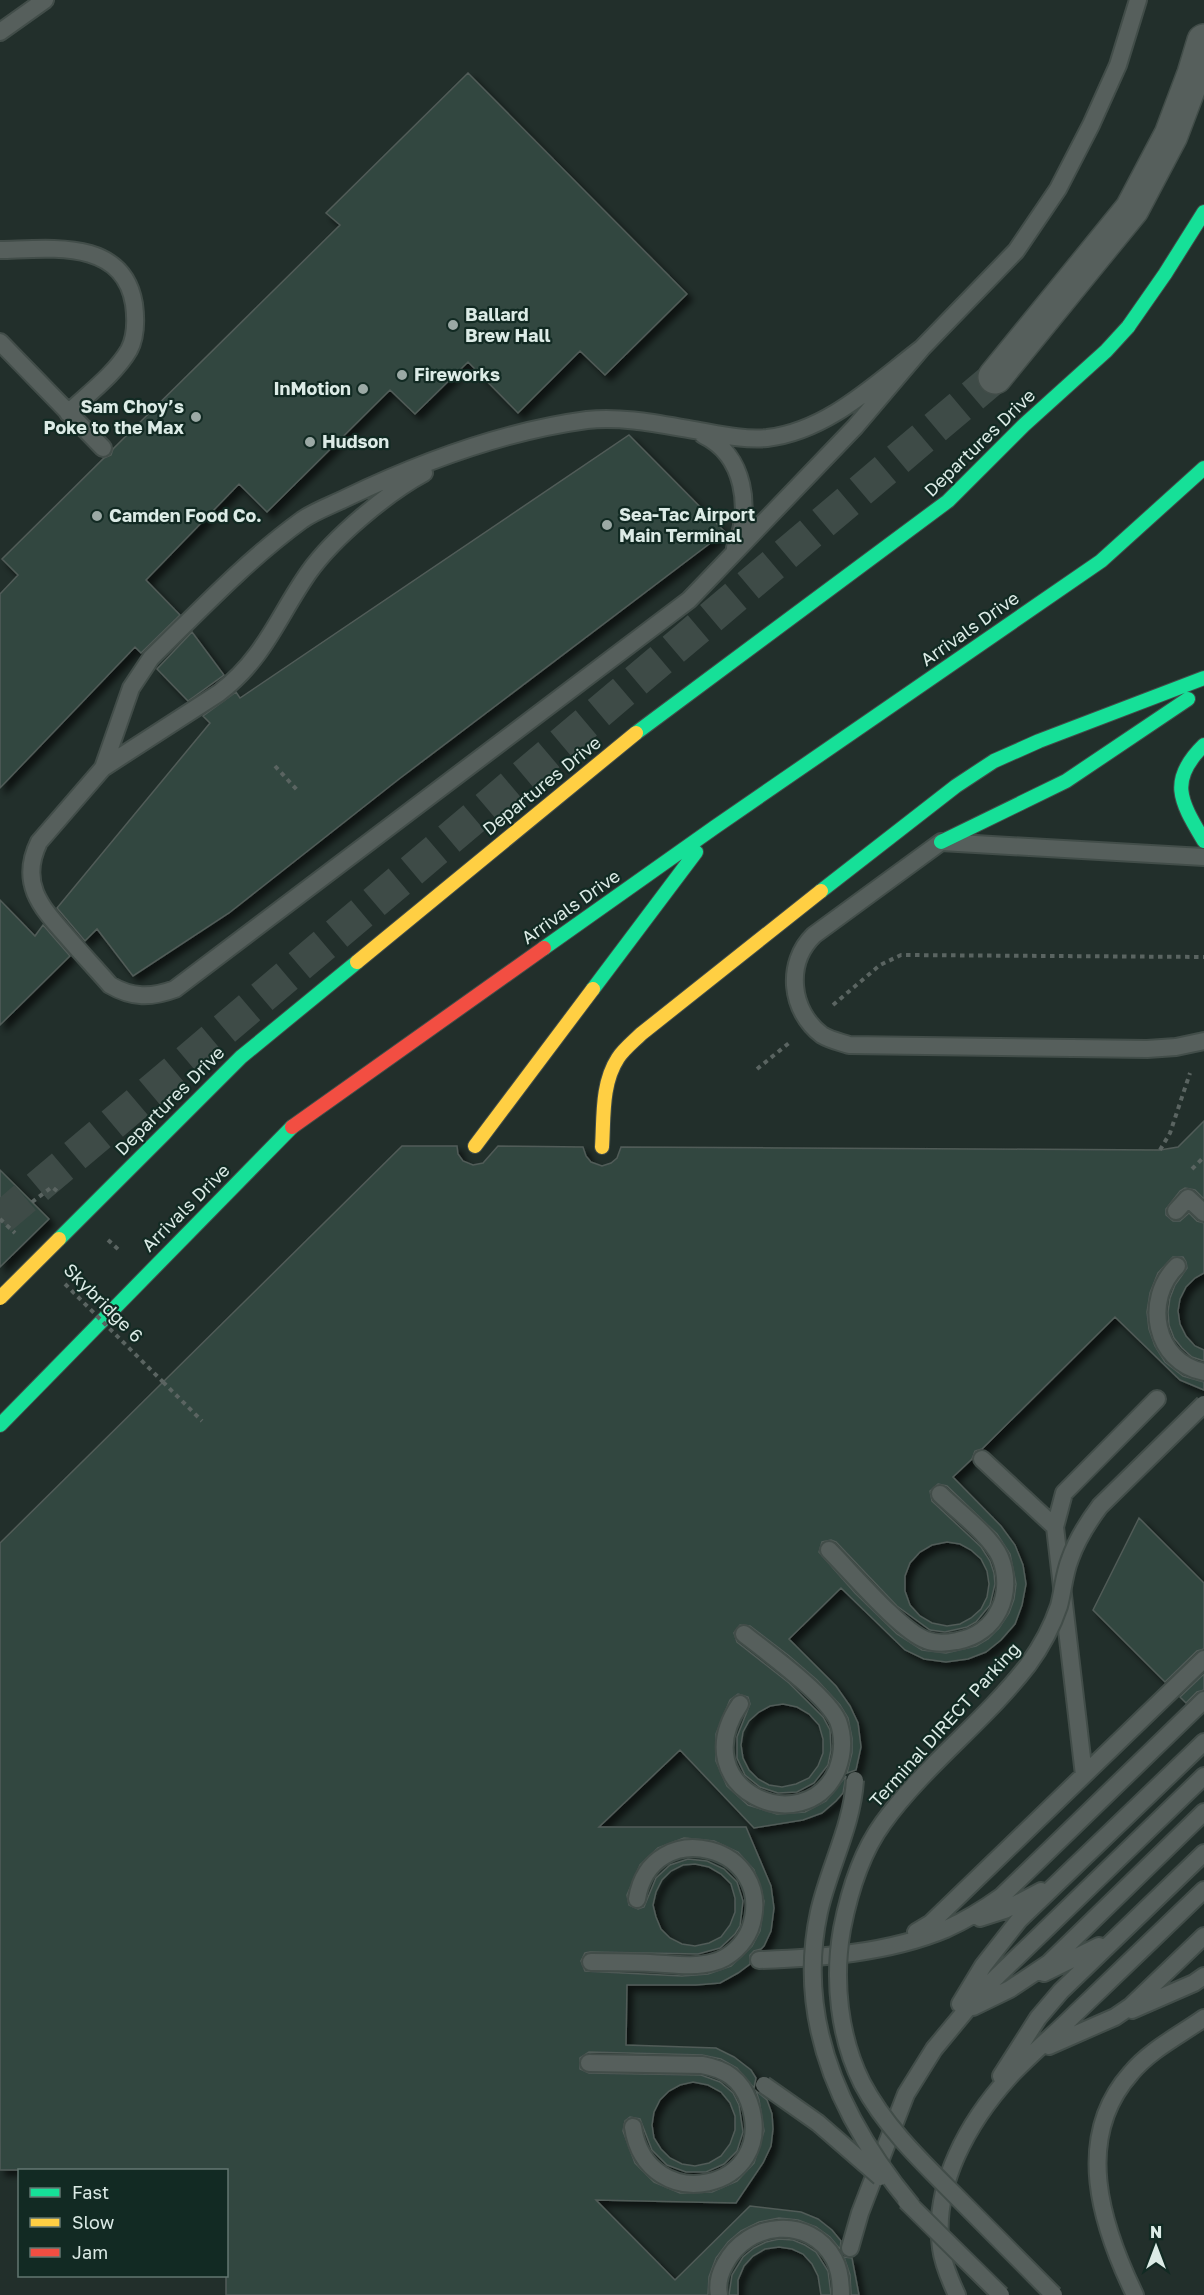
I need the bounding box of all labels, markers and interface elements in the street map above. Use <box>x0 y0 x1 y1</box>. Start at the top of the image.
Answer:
place label: Ballard Brew Hall <box>465 303 551 346</box>
marker: Ballard Brew Hall <box>446 318 460 332</box>
place label: Fireworks <box>414 363 500 385</box>
marker: Fireworks <box>395 368 409 382</box>
place label: InMotion <box>273 377 351 399</box>
marker: InMotion <box>356 382 370 396</box>
street label: Departures Drive <box>919 384 1039 501</box>
place label: Sam Choy’s Poke to the Max <box>43 395 185 438</box>
marker: Sam Choy’s Poke to the Max <box>189 410 203 424</box>
place label: Hudson <box>322 430 389 452</box>
marker: Hudson <box>303 435 317 449</box>
place label: Sea-Tac Airport Main Terminal <box>619 503 755 546</box>
place label: Camden Food Co. <box>109 504 262 526</box>
marker: Camden Food Co. <box>90 509 104 523</box>
marker: Sea-Tac Airport Main Terminal <box>600 518 614 532</box>
street label: Arrivals Drive <box>916 586 1023 670</box>
street label: Departures Drive <box>478 731 605 840</box>
street label: Arrivals Drive <box>517 864 624 948</box>
street label: Departures Drive <box>110 1041 229 1160</box>
street label: Arrivals Drive <box>137 1159 234 1256</box>
street label: Skybridge 6 <box>60 1258 148 1346</box>
street label: Terminal DIRECT Parking <box>864 1637 1024 1811</box>
legend <box>18 2169 228 2277</box>
text: Fast <box>72 2181 109 2203</box>
text: Slow <box>72 2211 115 2233</box>
north arrow <box>1126 2217 1186 2277</box>
text: N <box>1150 2222 1162 2242</box>
text: Jam <box>72 2241 108 2263</box>

